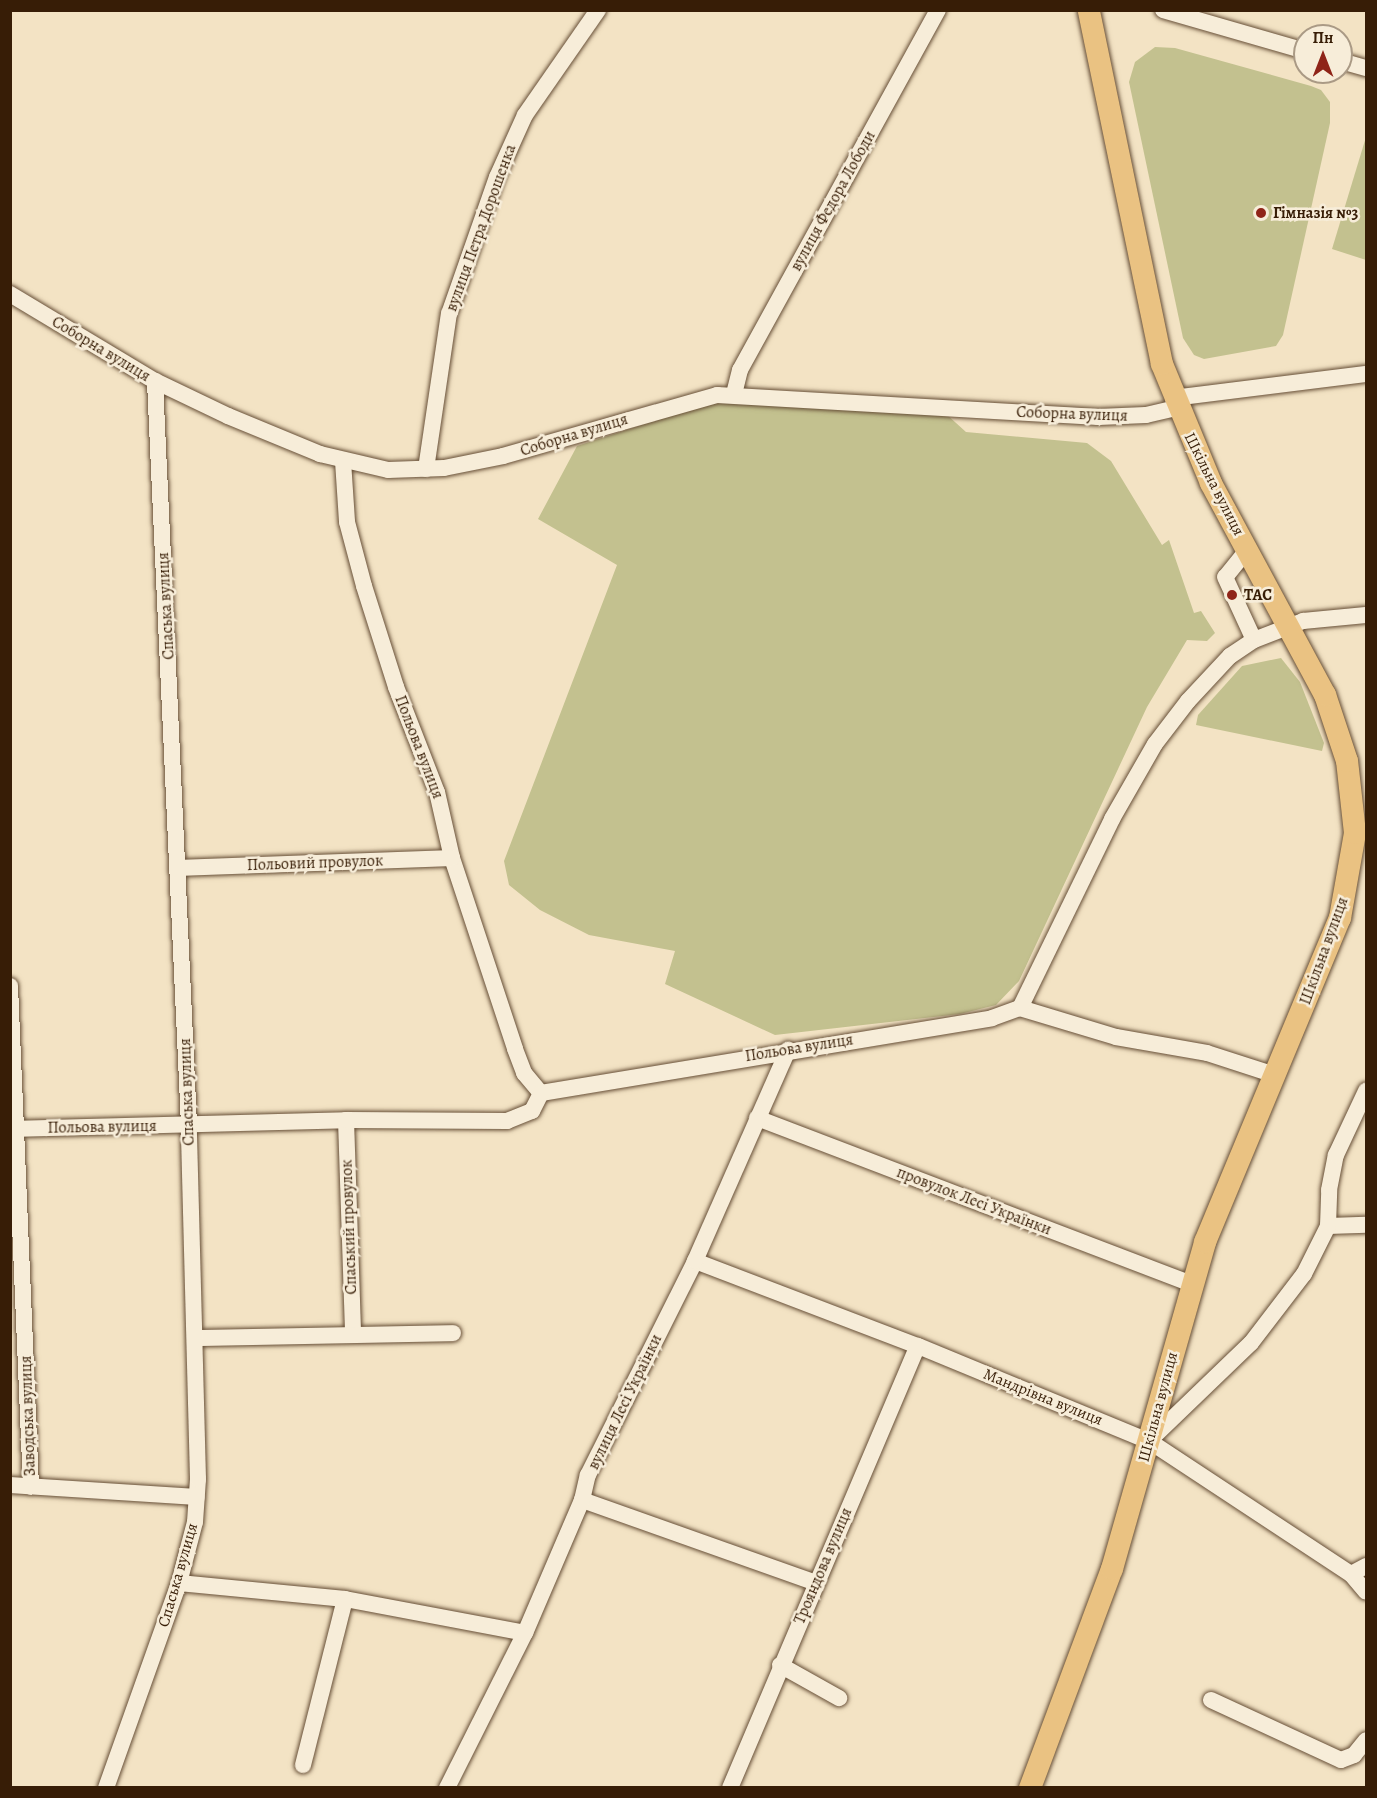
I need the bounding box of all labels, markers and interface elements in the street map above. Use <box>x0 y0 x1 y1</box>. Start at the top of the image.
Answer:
north arrow <box>1293 24 1353 84</box>
text: Пн <box>1313 27 1333 49</box>
street label: вулиця Федора Лободи <box>786 128 880 274</box>
street label: вулиця Петра Дорошенка <box>442 142 520 314</box>
place label: Гімназія №3 <box>1273 203 1358 223</box>
marker: Гімназія №3 <box>1254 206 1268 220</box>
street label: Соборна вулиця <box>48 312 154 386</box>
street label: Соборна вулиця <box>1016 402 1128 426</box>
street label: Соборна вулиця <box>518 410 630 460</box>
street label: Шкільна вулиця <box>1180 429 1248 539</box>
street label: Спаська вулиця <box>154 552 178 660</box>
place label: ТАС <box>1244 585 1272 605</box>
marker: ТАС <box>1225 588 1239 602</box>
street label: Польова вулиця <box>390 693 448 801</box>
street label: Польовий провулок <box>246 851 384 875</box>
street label: Шкільна вулиця <box>1296 894 1352 1008</box>
street label: Польова вулиця <box>744 1030 854 1066</box>
street label: Спаська вулиця <box>176 1038 198 1146</box>
street label: Польова вулиця <box>47 1116 157 1138</box>
street label: Спаський провулок <box>337 1159 361 1295</box>
street label: провулок Лесі Українки <box>894 1163 1054 1239</box>
street label: вулиця Лесі Українки <box>584 1331 666 1473</box>
street label: Шкільна вулиця <box>1134 1350 1182 1464</box>
street label: Заводська вулиця <box>16 1355 40 1477</box>
street label: Мандрівна вулиця <box>980 1364 1106 1430</box>
street label: Трояндова вулиця <box>790 1505 856 1627</box>
street label: Спаська вулиця <box>154 1521 202 1629</box>

